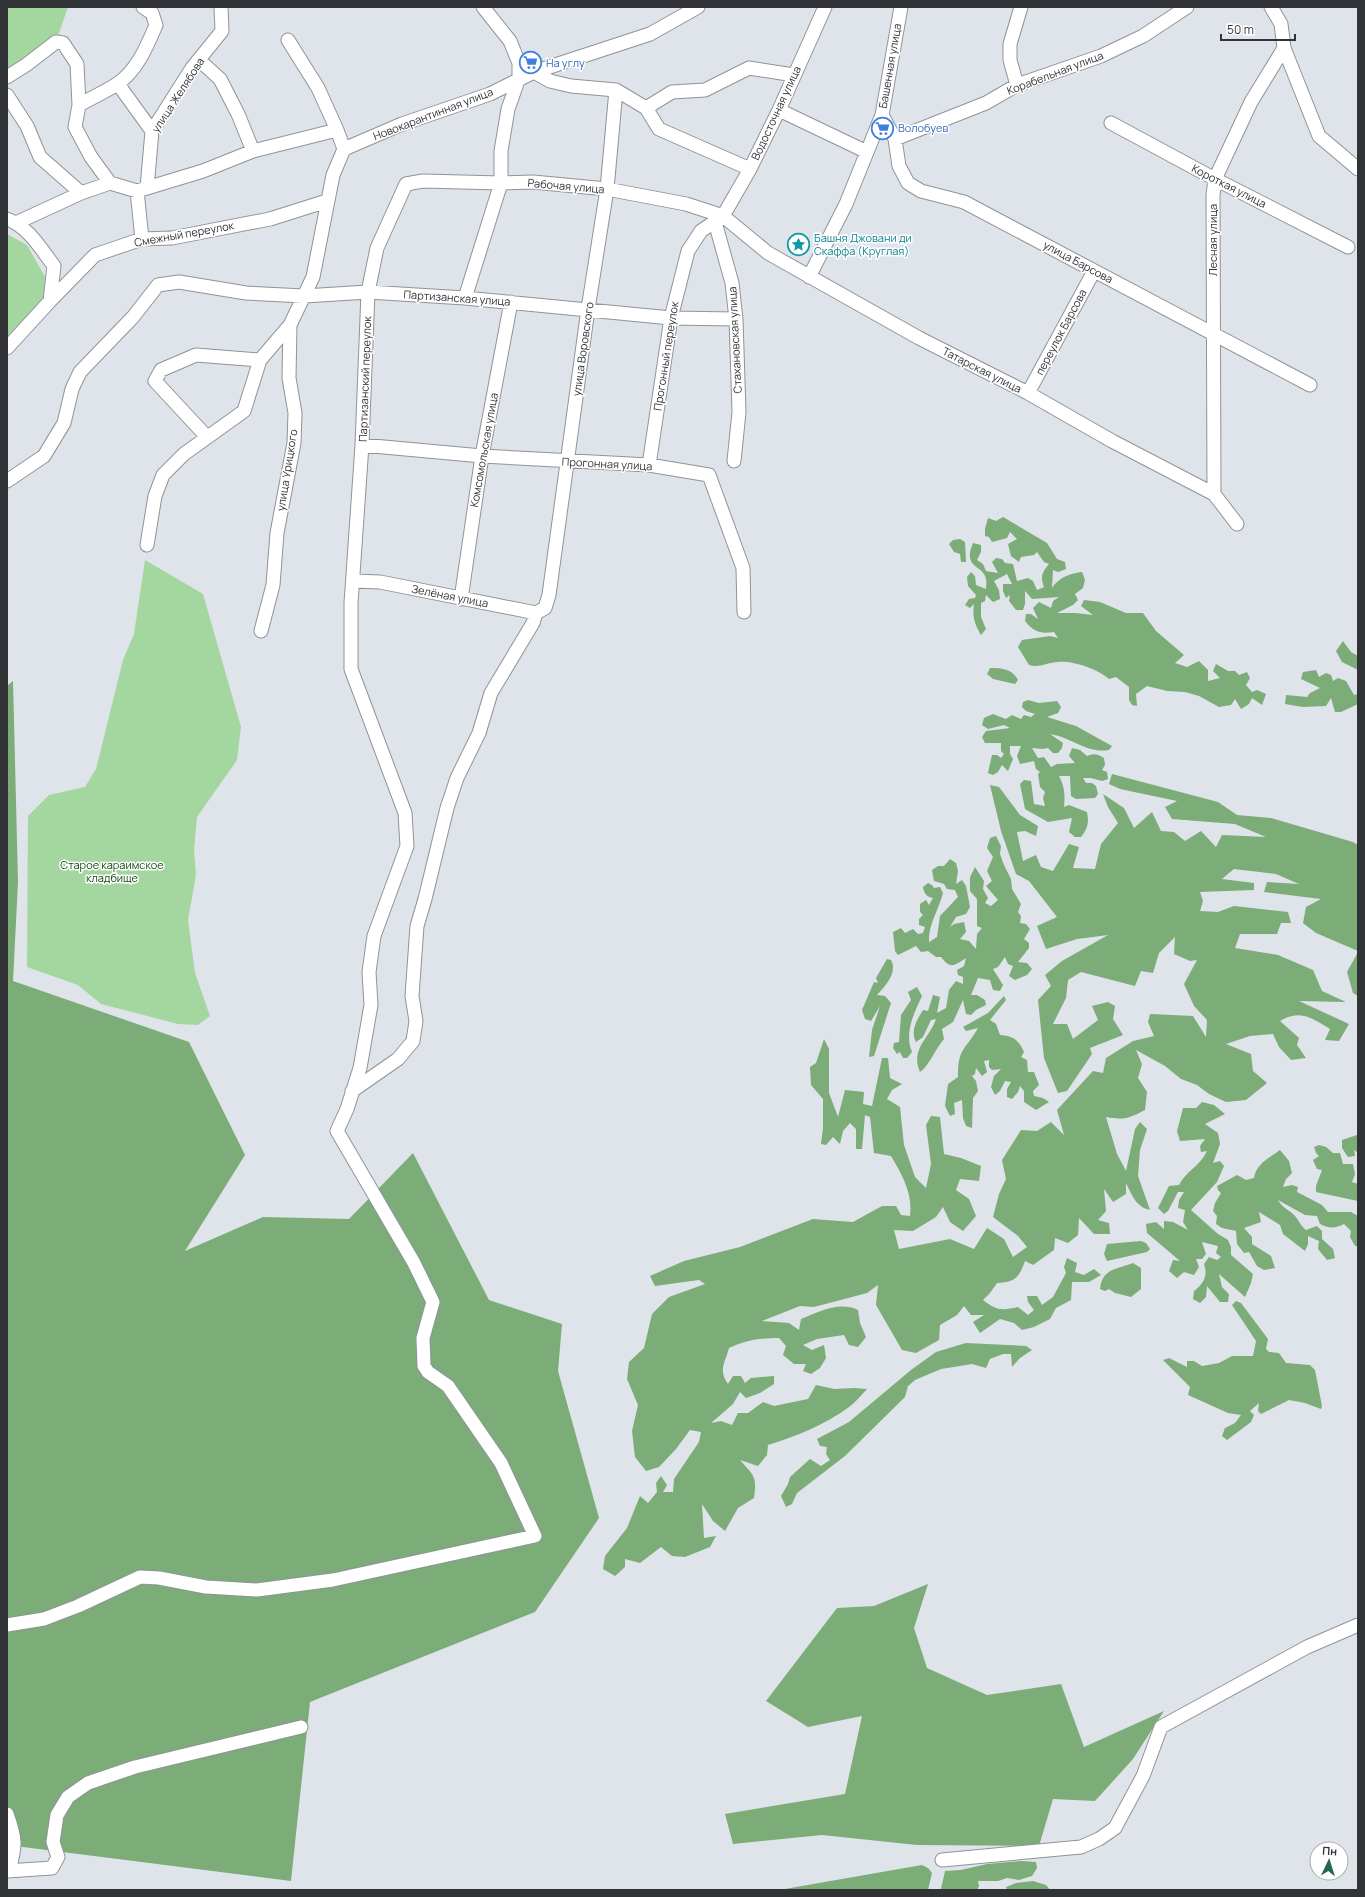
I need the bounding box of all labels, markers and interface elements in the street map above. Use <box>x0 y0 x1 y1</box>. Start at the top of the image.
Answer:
scale bar <box>1221 16 1295 42</box>
text: 50 m <box>1227 21 1254 38</box>
street label: Башенная улица <box>875 22 904 110</box>
street label: Корабельная улица <box>1004 47 1105 98</box>
supermarket icon: На углу <box>518 50 544 76</box>
street label: улица Желябова <box>148 54 207 135</box>
place label: На углу <box>546 55 585 70</box>
street label: Водосточная улица <box>747 63 804 162</box>
street label: Новокарантинная улица <box>371 84 495 143</box>
supermarket icon: Волобуев <box>869 115 895 141</box>
place label: Волобуев <box>898 120 949 135</box>
street label: Короткая улица <box>1189 160 1269 211</box>
street label: Рабочая улица <box>527 175 605 196</box>
street label: Лесная улица <box>1205 204 1220 276</box>
street label: Смежный переулок <box>133 217 236 250</box>
place label: Башня Джовани ди Скаффа (Круглая) <box>814 230 912 258</box>
place icon: Башня Джовани ди Скаффа (Круглая) <box>785 231 811 257</box>
street label: улица Барсова <box>1041 237 1116 286</box>
street label: Партизанская улица <box>403 286 511 309</box>
street label: Стахановская улица <box>724 286 745 394</box>
street label: переулок Барсова <box>1032 286 1090 377</box>
street label: улица Воровского <box>568 300 597 397</box>
street label: Прогонный переулок <box>649 300 682 412</box>
street label: Партизанский переулок <box>355 315 374 442</box>
street label: Татарская улица <box>940 343 1024 396</box>
street label: Комсомольская улица <box>466 392 501 508</box>
street label: улица Урицкого <box>273 427 300 512</box>
street label: Прогонная улица <box>561 454 653 473</box>
street label: Зелёная улица <box>411 581 490 610</box>
park label: Старое караимское кладбище <box>60 857 164 885</box>
north arrow <box>1309 1841 1349 1881</box>
text: Пн <box>1322 1843 1338 1859</box>

